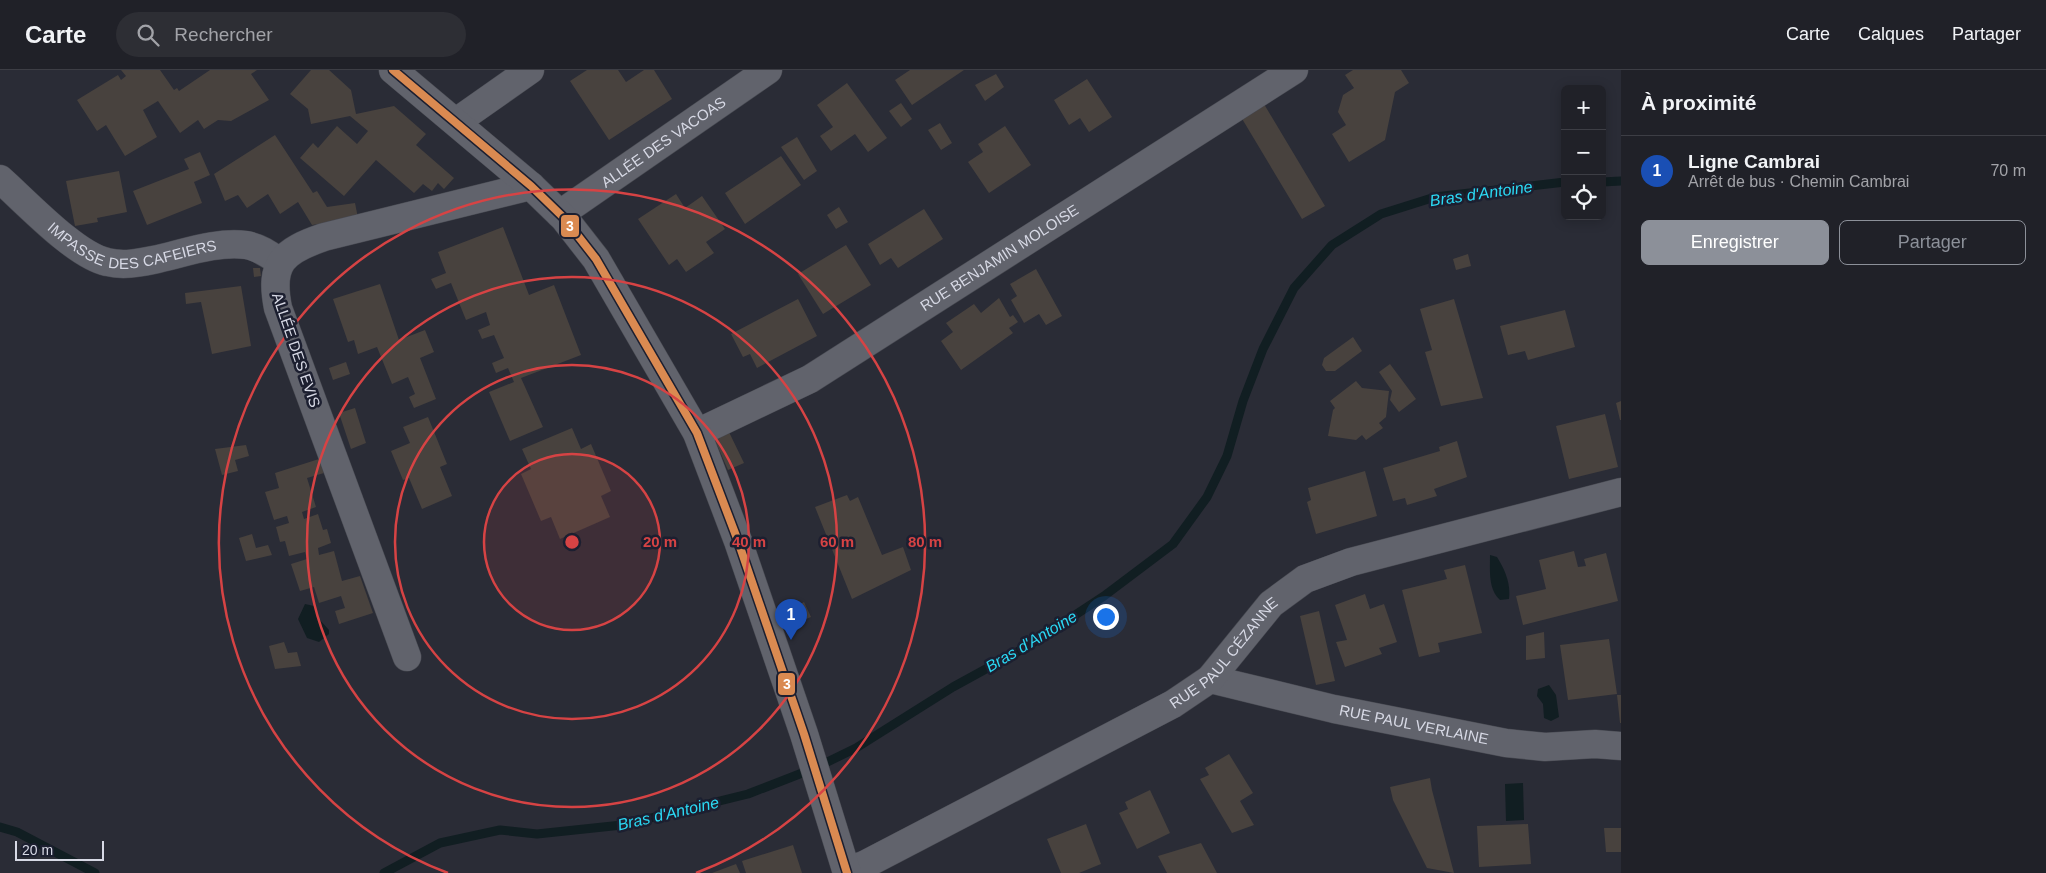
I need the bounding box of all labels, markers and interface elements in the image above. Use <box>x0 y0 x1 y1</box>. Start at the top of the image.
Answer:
search box <box>116 12 466 57</box>
text: Carte <box>25 21 86 48</box>
icon: search <box>134 21 162 49</box>
text: Rechercher <box>174 24 273 45</box>
text: Carte <box>1786 24 1830 44</box>
text: Calques <box>1858 24 1924 44</box>
text: Partager <box>1952 24 2021 44</box>
map controls <box>1561 85 1606 220</box>
button: + <box>1561 85 1606 130</box>
text: À proximité <box>1641 91 1757 114</box>
street label: ALLÉE DES VACOAS <box>598 93 729 191</box>
button: − <box>1561 130 1606 175</box>
text: Ligne Cambrai <box>1688 151 1820 172</box>
text: 1 <box>1653 162 1661 179</box>
text: 70 m <box>1990 162 2026 179</box>
text: Arrêt de bus · Chemin Cambrai <box>1688 173 1909 190</box>
button: locate <box>1561 175 1606 220</box>
water label: Bras d'Antoine <box>1429 178 1534 209</box>
street label: RUE BENJAMIN MOLOISE <box>917 201 1081 314</box>
line badge: 3 <box>560 214 580 238</box>
street label: IMPASSE DES CAFEIERS <box>45 218 218 272</box>
text: 3 <box>566 218 574 234</box>
button: Enregistrer <box>1641 220 1829 265</box>
button: Partager <box>1839 220 2026 265</box>
street label: ALLÉE DES EVIS <box>269 290 324 409</box>
centre of rings <box>563 533 581 551</box>
text: 20 m <box>643 533 677 550</box>
text: 40 m <box>732 533 766 550</box>
text: 60 m <box>820 533 854 550</box>
text: 80 m <box>908 533 942 550</box>
street label: RUE PAUL CÉZANNE <box>1166 593 1280 712</box>
pin: 1 <box>775 599 807 640</box>
your location <box>1093 604 1119 630</box>
water label: Bras d'Antoine <box>982 607 1080 675</box>
line badge: 3 <box>777 672 796 696</box>
text: 3 <box>783 676 791 692</box>
street label: RUE PAUL VERLAINE <box>1338 701 1490 747</box>
water label: Bras d'Antoine <box>616 794 721 833</box>
scale bar <box>15 838 104 861</box>
text: 20 m <box>22 842 53 858</box>

